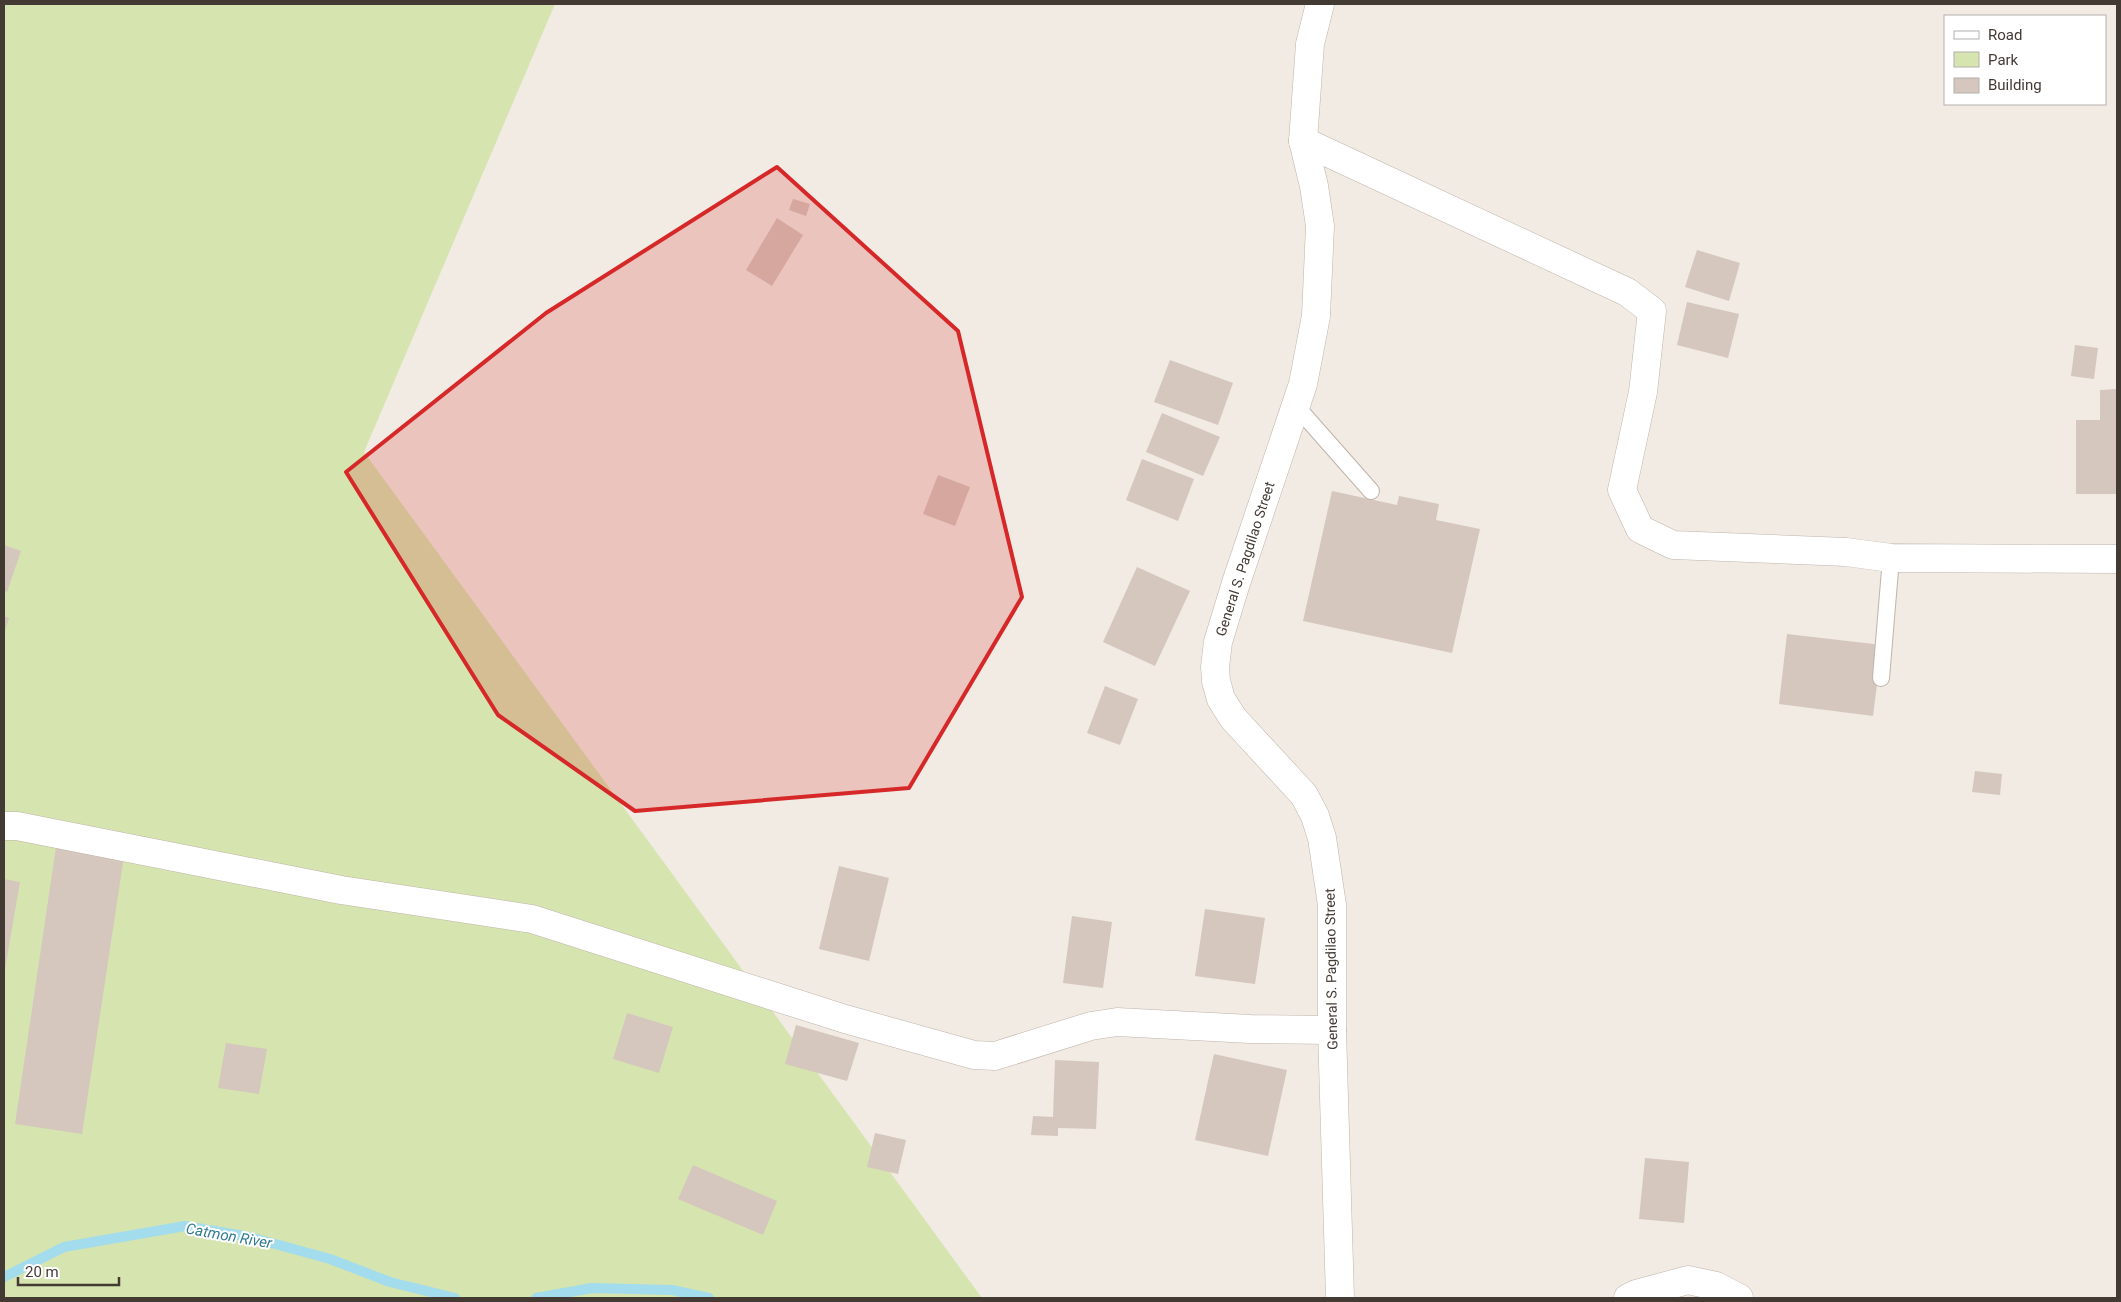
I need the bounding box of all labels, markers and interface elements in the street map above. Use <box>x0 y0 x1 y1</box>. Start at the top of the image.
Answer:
legend <box>1944 15 2106 105</box>
text: Road <box>1988 26 2022 44</box>
text: Park <box>1988 51 2019 69</box>
text: Building <box>1988 76 2042 94</box>
street label: General S. Pagdilao Street <box>1212 479 1278 638</box>
street label: General S. Pagdilao Street <box>1322 888 1340 1050</box>
water label: Catmon River <box>185 1220 274 1253</box>
scale bar <box>18 1254 119 1286</box>
text: 20 m <box>25 1263 59 1281</box>

